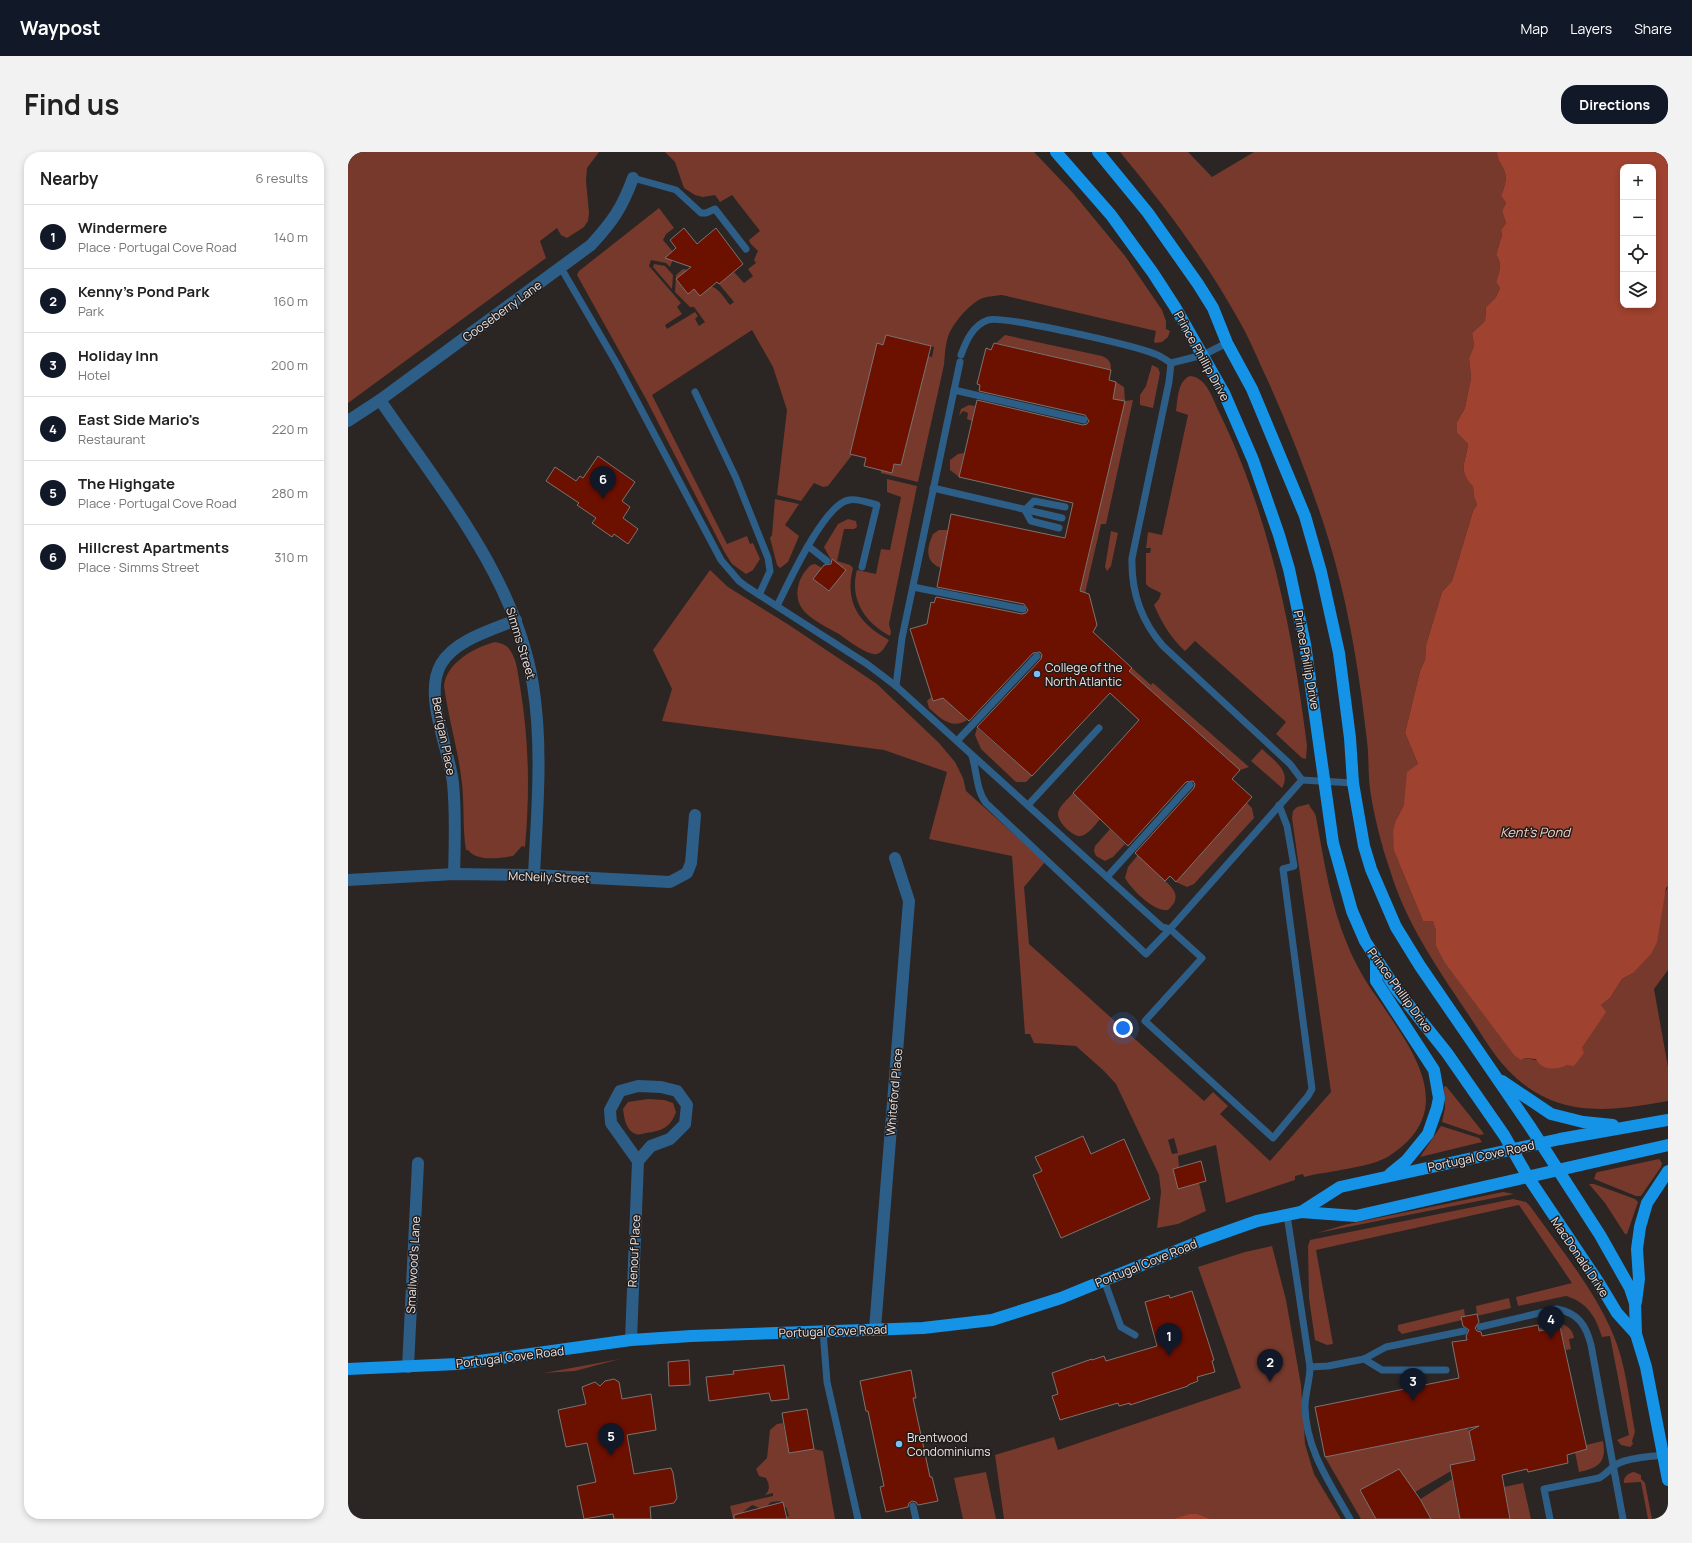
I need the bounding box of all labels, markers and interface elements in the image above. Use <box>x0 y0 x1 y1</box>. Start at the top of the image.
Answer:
text: Waypost <box>20 15 100 41</box>
text: Map <box>1520 19 1548 38</box>
text: Layers <box>1570 19 1612 38</box>
text: Share <box>1634 19 1672 38</box>
text: Find us <box>24 85 119 123</box>
button: Directions <box>1561 85 1668 124</box>
map controls <box>1620 164 1656 308</box>
button: + <box>1620 164 1656 200</box>
text: Nearby <box>40 167 98 190</box>
text: 6 results <box>256 169 308 187</box>
button: − <box>1620 200 1656 236</box>
text: Windermere <box>78 217 167 238</box>
text: 1 <box>50 228 56 246</box>
text: 140 m <box>274 228 308 246</box>
button: locate <box>1620 236 1656 272</box>
text: Place · Portugal Cove Road <box>78 238 237 256</box>
button: layers <box>1620 272 1656 308</box>
street label: Gooseberry Lane <box>459 276 545 346</box>
text: Kenny's Pond Park <box>78 281 209 302</box>
text: 2 <box>49 292 57 310</box>
text: 160 m <box>273 292 308 310</box>
text: Park <box>78 302 104 320</box>
street label: Prince Phillip Drive <box>1170 308 1234 404</box>
text: Holiday Inn <box>78 345 158 366</box>
text: 3 <box>49 356 57 374</box>
text: 200 m <box>271 356 308 374</box>
text: Hotel <box>78 366 110 384</box>
text: East Side Mario's <box>78 409 200 430</box>
text: 4 <box>49 420 57 438</box>
text: 220 m <box>272 420 308 438</box>
text: Restaurant <box>78 430 145 448</box>
pin: 6 <box>590 466 616 499</box>
text: The Highgate <box>78 473 175 494</box>
text: 5 <box>49 484 57 502</box>
text: 280 m <box>271 484 308 502</box>
text: Place · Portugal Cove Road <box>78 494 237 512</box>
text: Hillcrest Apartments <box>78 537 229 558</box>
text: 6 <box>49 548 57 566</box>
text: 310 m <box>274 548 308 566</box>
text: Place · Simms Street <box>78 558 200 576</box>
street label: Simms Street <box>502 605 540 681</box>
street label: Prince Phillip Drive <box>1290 609 1324 711</box>
place label: College of the North Atlantic <box>1045 659 1123 690</box>
marker: College of the North Atlantic <box>1032 669 1042 679</box>
street label: Berrigan Place <box>428 695 460 777</box>
water label: Kent's Pond <box>1500 823 1572 841</box>
street label: McNeily Street <box>508 867 590 887</box>
street label: Prince Phillip Drive <box>1364 944 1436 1036</box>
your location <box>1113 1018 1133 1038</box>
street label: Whiteford Place <box>882 1048 906 1136</box>
street label: Portugal Cove Road <box>1426 1136 1536 1176</box>
street label: Renouf Place <box>624 1214 644 1288</box>
street label: MacDonald Drive <box>1547 1214 1613 1300</box>
street label: Smallwood's Lane <box>402 1216 424 1314</box>
street label: Portugal Cove Road <box>1092 1235 1200 1291</box>
pin: 4 <box>1538 1306 1564 1339</box>
street label: Portugal Cove Road <box>778 1321 888 1341</box>
pin: 1 <box>1156 1323 1182 1356</box>
street label: Portugal Cove Road <box>455 1342 565 1372</box>
pin: 2 <box>1257 1349 1283 1382</box>
pin: 3 <box>1400 1368 1426 1401</box>
pin: 5 <box>598 1423 624 1456</box>
place label: Brentwood Condominiums <box>907 1429 991 1460</box>
marker: Brentwood Condominiums <box>894 1439 904 1449</box>

